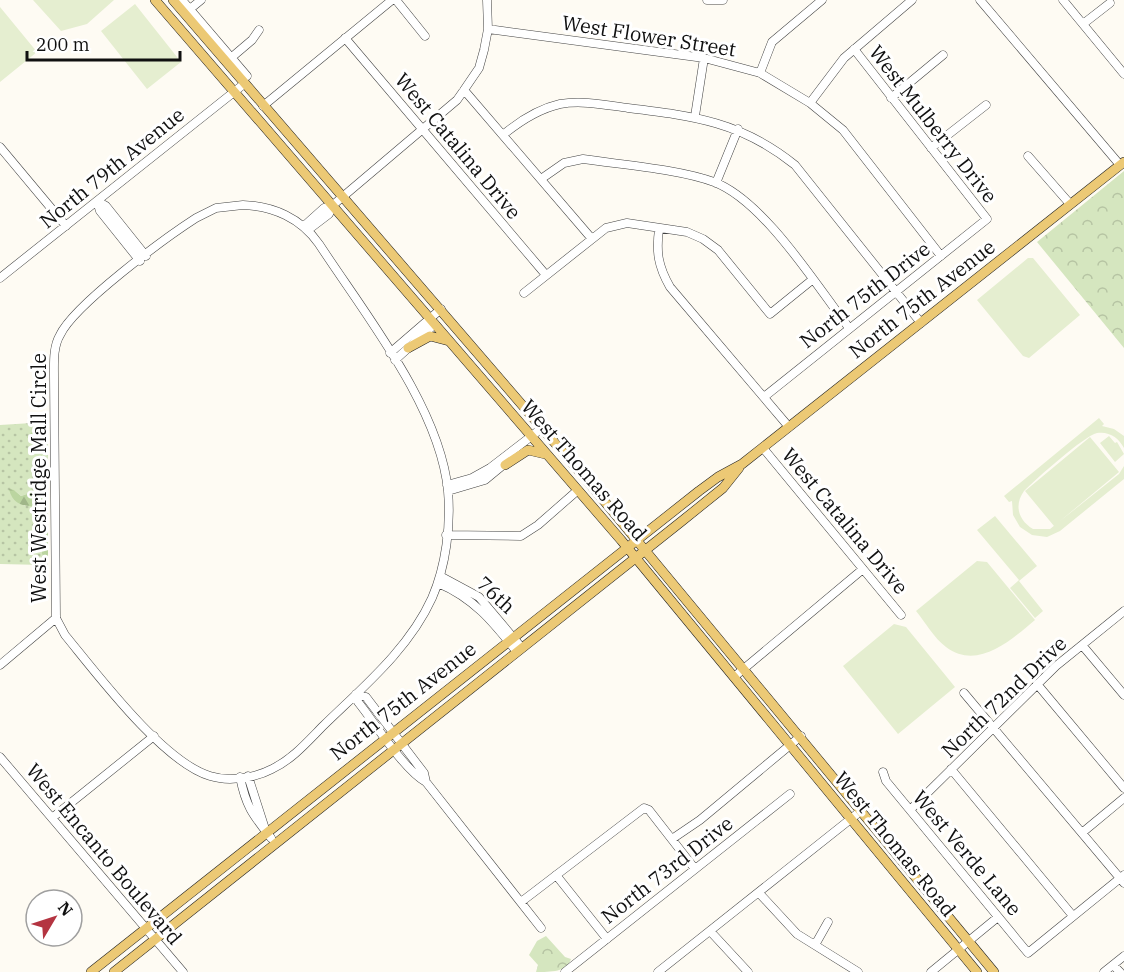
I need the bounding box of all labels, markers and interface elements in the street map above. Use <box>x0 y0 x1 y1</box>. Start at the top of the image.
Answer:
street label: West Flower Street <box>560 8 738 63</box>
scale bar <box>27 24 180 62</box>
text: 200 m <box>36 33 90 56</box>
street label: West Mulberry Drive <box>863 39 1004 208</box>
street label: West Catalina Drive <box>389 67 528 224</box>
street label: North 79th Avenue <box>34 101 190 234</box>
street label: North 75th Avenue <box>843 233 1000 364</box>
street label: North 75th Drive <box>794 235 936 354</box>
street label: West Westridge Mall Circle <box>25 353 52 603</box>
street label: West Thomas Road <box>515 393 653 546</box>
street label: West Catalina Drive <box>776 442 915 599</box>
street label: 76th <box>471 570 521 619</box>
street label: North 72nd Drive <box>935 630 1072 763</box>
street label: North 75th Avenue <box>324 635 481 766</box>
street label: West Encanto Boulevard <box>20 757 188 950</box>
street label: West Thomas Road <box>828 765 962 922</box>
street label: West Verde Lane <box>907 784 1028 921</box>
street label: North 73rd Drive <box>595 810 738 930</box>
north arrow <box>24 888 84 948</box>
text: N <box>54 897 77 920</box>

